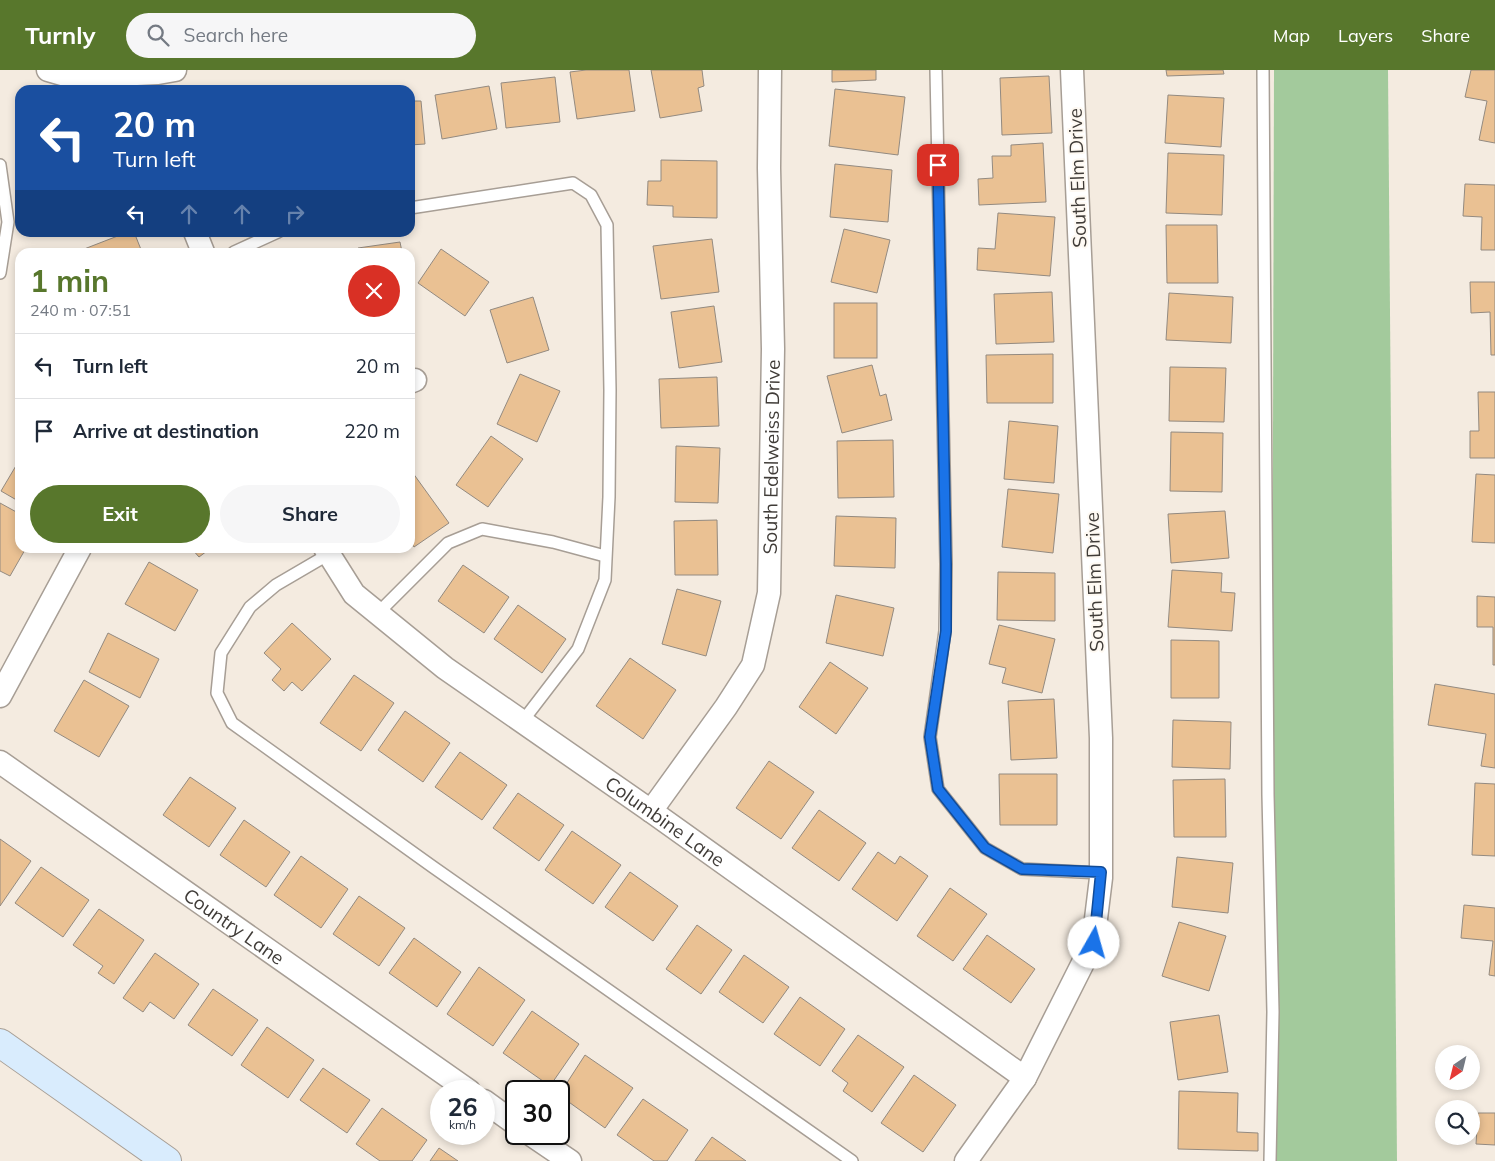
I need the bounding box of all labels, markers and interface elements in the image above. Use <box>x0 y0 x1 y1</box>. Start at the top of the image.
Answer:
search box <box>126 13 476 58</box>
text: Turnly <box>25 20 96 50</box>
icon: search <box>144 21 172 49</box>
text: Search here <box>184 23 288 47</box>
text: Map <box>1273 24 1310 47</box>
text: Layers <box>1338 24 1393 47</box>
text: Share <box>1421 24 1470 47</box>
text: 20 m <box>113 102 196 146</box>
icon: left <box>30 105 95 170</box>
street label: South Elm Drive <box>1063 108 1091 248</box>
pin <box>917 144 959 186</box>
text: Turn left <box>113 145 196 173</box>
icon: arrive <box>924 151 952 179</box>
icon: left <box>122 200 150 228</box>
icon: ahead <box>175 200 203 228</box>
icon: ahead <box>228 200 256 228</box>
icon: right <box>281 200 309 228</box>
text: 1 min <box>30 262 109 300</box>
button: close <box>348 265 400 317</box>
text: 240 m · 07:51 <box>30 300 131 320</box>
icon: left <box>30 352 58 380</box>
text: Turn left <box>73 354 148 378</box>
text: 20 m <box>356 354 400 378</box>
street label: South Edelweiss Drive <box>758 359 785 555</box>
icon: arrive <box>30 417 58 445</box>
text: Arrive at destination <box>73 419 259 443</box>
text: 220 m <box>344 419 400 443</box>
button: Exit <box>30 485 210 543</box>
button: Share <box>220 485 400 543</box>
street label: South Elm Drive <box>1080 512 1108 652</box>
street label: Columbine Lane <box>601 771 730 872</box>
street label: Country Lane <box>179 883 289 970</box>
position arrow <box>1067 916 1119 968</box>
north arrow <box>1435 1045 1480 1090</box>
map controls <box>1435 1045 1480 1145</box>
speed limit sign: 30 <box>505 1080 570 1145</box>
text: 26 <box>447 1091 478 1122</box>
button: search <box>1435 1100 1480 1145</box>
text: km/h <box>449 1117 476 1132</box>

